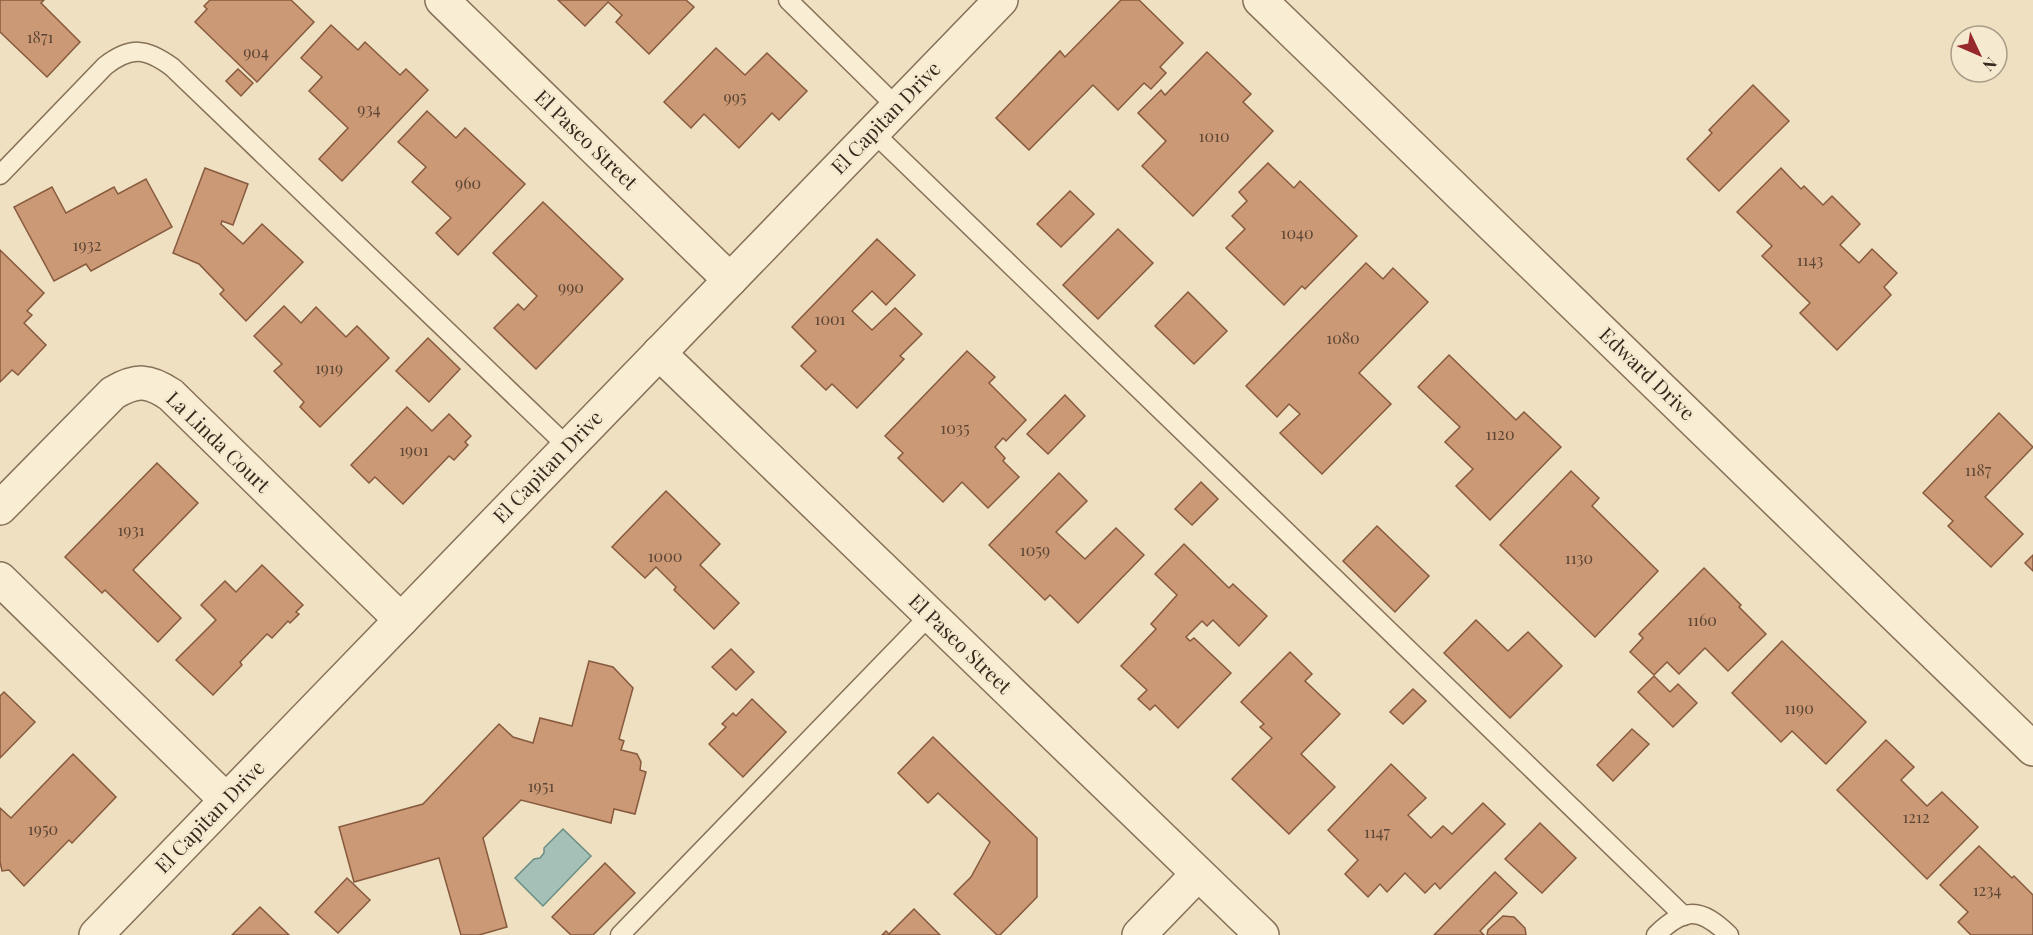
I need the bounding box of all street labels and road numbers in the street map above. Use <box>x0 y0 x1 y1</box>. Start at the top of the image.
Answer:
street label: El Capitan Drive <box>824 55 946 179</box>
street label: El Paseo Street <box>530 83 645 195</box>
street label: Edward Drive <box>1594 320 1702 425</box>
street label: La Linda Court <box>161 384 278 498</box>
street label: El Capitan Drive <box>486 404 608 528</box>
street label: El Paseo Street <box>904 587 1019 699</box>
street label: El Capitan Drive <box>148 754 270 878</box>

